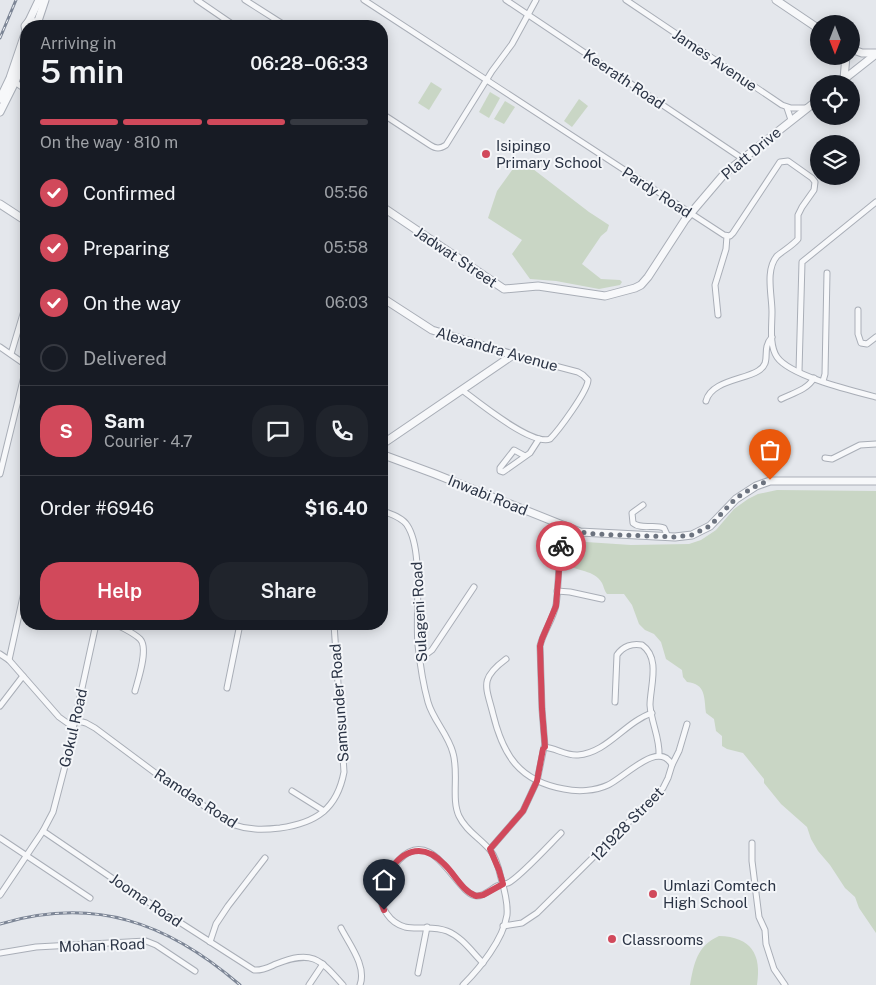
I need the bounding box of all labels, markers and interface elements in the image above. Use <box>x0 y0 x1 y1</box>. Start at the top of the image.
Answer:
north arrow <box>810 15 860 65</box>
map controls <box>810 15 860 185</box>
street label: James Avenue <box>670 25 760 95</box>
text: Arriving in <box>40 34 116 53</box>
street label: Keerath Road <box>580 46 668 112</box>
text: 06:28–06:33 <box>250 52 368 74</box>
text: 5 min <box>40 53 124 90</box>
button: locate <box>810 75 860 125</box>
street label: Platt Drive <box>718 123 784 183</box>
text: On the way · 810 m <box>40 133 178 152</box>
button: layers <box>810 135 860 185</box>
place label: Isipingo Primary School <box>496 137 602 171</box>
marker: Isipingo Primary School <box>480 148 492 160</box>
street label: Pardy Road <box>619 163 695 221</box>
icon: check <box>40 179 68 207</box>
text: Confirmed <box>83 182 176 204</box>
text: 05:56 <box>324 183 368 202</box>
street label: Jadwat Street <box>412 223 501 291</box>
icon: check <box>40 234 68 262</box>
text: Preparing <box>83 237 170 259</box>
text: 05:58 <box>324 238 368 257</box>
icon: check <box>40 289 68 317</box>
text: On the way <box>83 292 181 314</box>
text: 06:03 <box>325 293 368 312</box>
street label: Alexandra Avenue <box>434 323 560 375</box>
text: Delivered <box>83 347 167 369</box>
button: chat <box>252 405 304 457</box>
button: phone <box>316 405 368 457</box>
text: Sam <box>104 410 145 432</box>
text: S <box>59 420 73 442</box>
pin <box>749 429 791 480</box>
text: Courier · 4.7 <box>104 432 193 451</box>
icon: bag <box>756 436 784 464</box>
street label: Inwabi Road <box>446 471 530 519</box>
text: Order #6946 <box>40 497 154 519</box>
text: $16.40 <box>305 497 368 519</box>
courier <box>536 521 586 571</box>
icon: bike <box>547 532 575 560</box>
street label: Sulageni Road <box>408 561 430 663</box>
button: Help <box>40 562 199 620</box>
button: Share <box>209 562 368 620</box>
street label: Samsunder Road <box>326 643 352 763</box>
street label: Gokul Road <box>56 687 90 769</box>
street label: Ramdas Road <box>151 765 241 831</box>
street label: 121928 Street <box>587 783 667 865</box>
pin <box>363 859 405 910</box>
icon: home <box>370 866 398 894</box>
street label: Jooma Road <box>107 870 185 930</box>
place label: Umlazi Comtech High School <box>663 877 776 911</box>
marker: Umlazi Comtech High School <box>647 888 659 900</box>
place label: Classrooms <box>622 931 703 948</box>
marker: Classrooms <box>606 933 618 945</box>
street label: Mohan Road <box>59 935 145 955</box>

